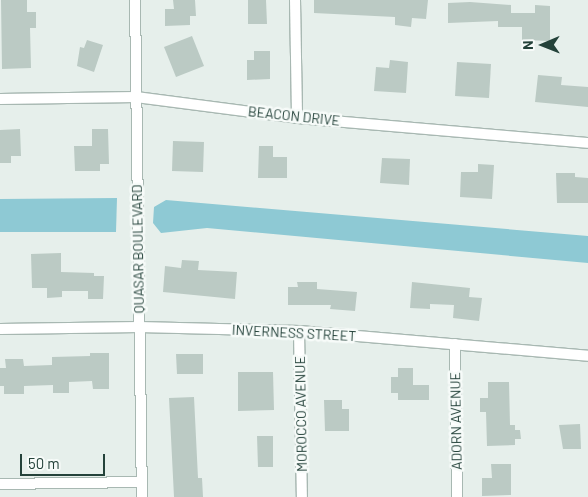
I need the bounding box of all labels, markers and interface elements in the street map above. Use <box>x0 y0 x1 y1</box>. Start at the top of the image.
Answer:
north arrow <box>518 20 568 70</box>
text: N <box>519 40 536 50</box>
street label: BEACON DRIVE <box>247 103 341 129</box>
street label: QUASAR BOULEVARD <box>128 184 148 314</box>
street label: INVERNESS STREET <box>231 321 357 345</box>
street label: MOROCCO AVENUE <box>292 356 310 472</box>
street label: ADORN AVENUE <box>447 372 465 470</box>
scale bar <box>22 444 108 476</box>
text: 50 m <box>28 454 60 472</box>

